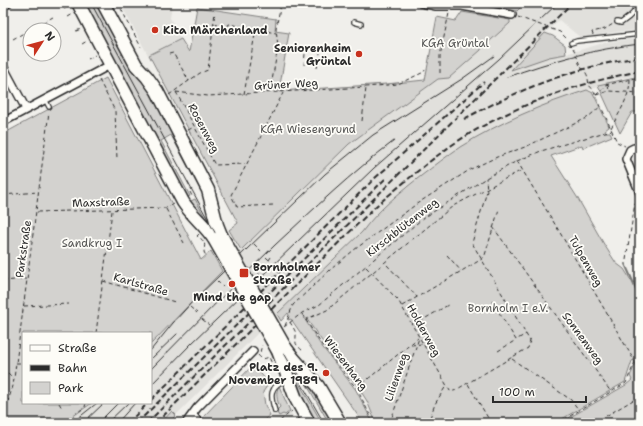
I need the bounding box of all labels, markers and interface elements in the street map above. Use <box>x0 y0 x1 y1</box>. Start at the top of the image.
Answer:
north arrow <box>22 22 62 62</box>
place label: Kita Märchenland <box>163 23 268 38</box>
marker: Kita Märchenland <box>150 25 160 35</box>
text: N <box>41 28 58 45</box>
park label: KGA Grüntal <box>421 36 489 51</box>
place label: Seniorenheim Grüntal <box>274 41 351 69</box>
marker: Seniorenheim Grüntal <box>354 49 364 59</box>
street label: Grüner Weg <box>254 75 319 94</box>
street label: Rosenweg <box>184 101 223 156</box>
park label: KGA Wiesengrund <box>260 122 356 137</box>
street label: Maxstraße <box>72 194 130 211</box>
street label: Kirschblütenweg <box>363 194 442 260</box>
street label: Parkstraße <box>12 219 35 279</box>
street label: Tulpenweg <box>565 233 606 290</box>
park label: Sandkrug I <box>62 236 122 251</box>
place label: Bornholmer Straße <box>253 260 320 288</box>
marker: Bornholmer Straße <box>238 267 250 279</box>
street label: Karlstraße <box>112 269 170 299</box>
marker: Mind the gap <box>227 279 237 289</box>
place label: Mind the gap <box>193 290 271 305</box>
street label: Holderweg <box>403 301 444 359</box>
park label: Bornholm I e.V. <box>468 301 548 316</box>
street label: Sonnenweg <box>559 309 607 368</box>
legend <box>22 332 152 404</box>
street label: Wiesenhang <box>320 333 371 394</box>
text: Straße <box>58 340 97 356</box>
street label: Lilienweg <box>381 351 412 403</box>
text: Bahn <box>58 360 87 376</box>
place label: Platz des 9. November 1989 <box>228 360 318 388</box>
marker: Platz des 9. November 1989 <box>321 368 331 378</box>
scale bar <box>493 378 586 404</box>
text: Park <box>58 380 84 396</box>
text: 100 m <box>499 384 535 400</box>

